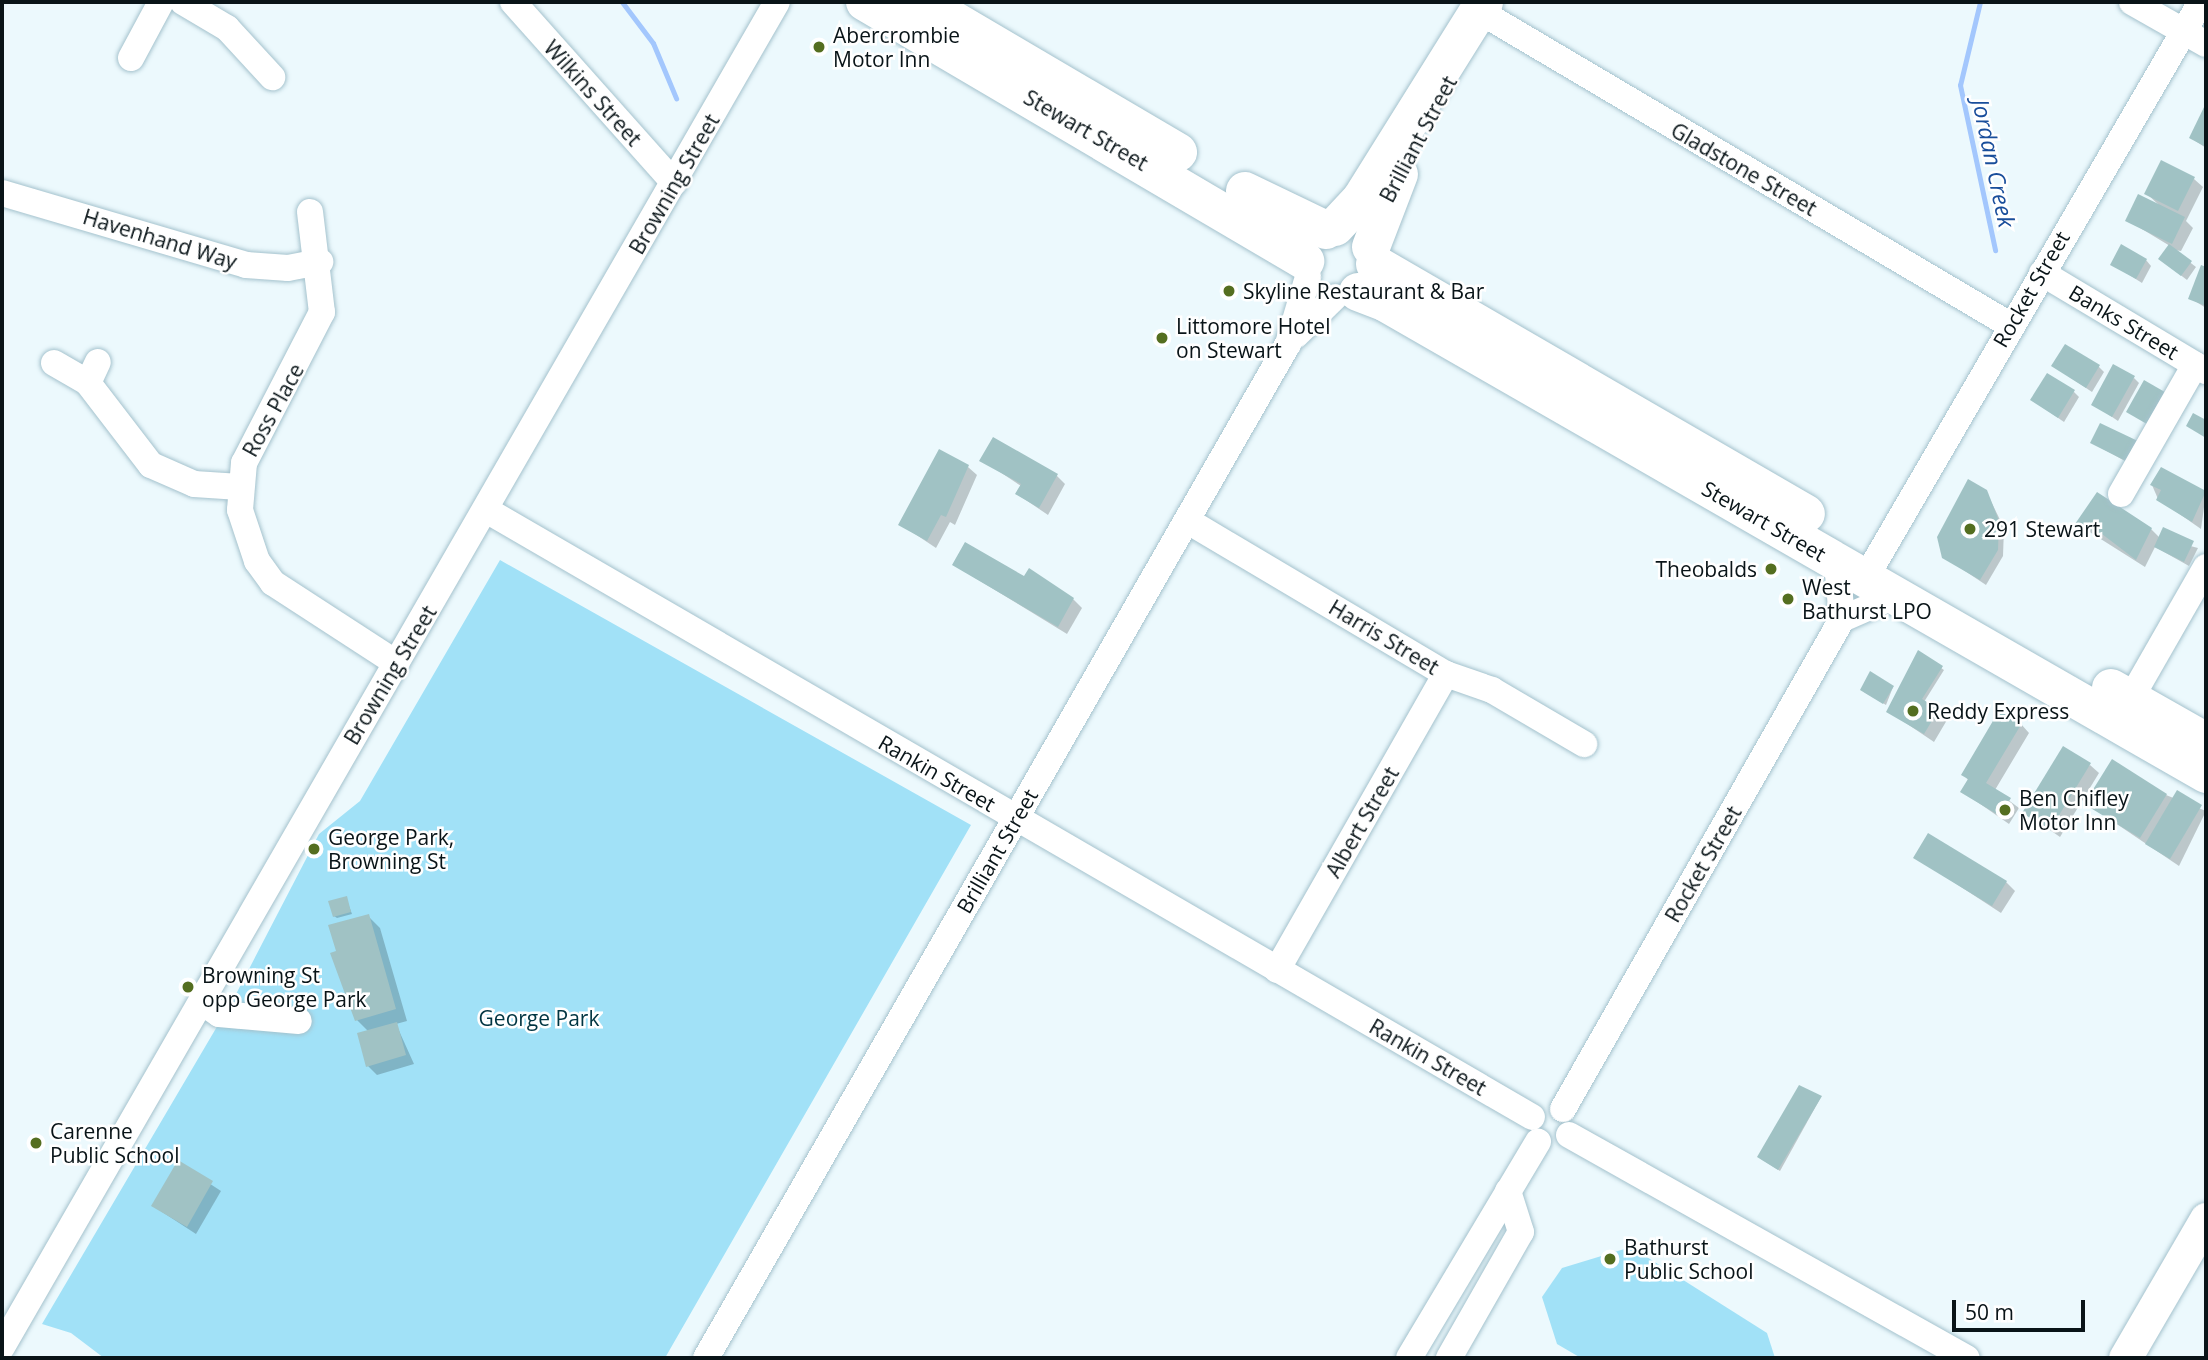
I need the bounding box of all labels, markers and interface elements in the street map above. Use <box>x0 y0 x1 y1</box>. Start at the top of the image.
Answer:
place label: Abercrombie Motor Inn <box>833 22 960 72</box>
street label: Wilkins Street <box>539 35 647 151</box>
marker: Abercrombie Motor Inn <box>811 39 827 55</box>
street label: Brilliant Street <box>1374 72 1462 206</box>
street label: Stewart Street <box>1020 84 1152 176</box>
water label: Jordan Creek <box>1967 96 2021 230</box>
street label: Browning Street <box>624 109 724 259</box>
street label: Gladstone Street <box>1667 117 1821 221</box>
street label: Havenhand Way <box>80 204 240 274</box>
street label: Rocket Street <box>1988 226 2074 352</box>
place label: Skyline Restaurant & Bar <box>1243 278 1484 304</box>
street label: Banks Street <box>2065 279 2183 365</box>
marker: Skyline Restaurant & Bar <box>1221 283 1237 299</box>
place label: Littomore Hotel on Stewart <box>1176 313 1330 363</box>
marker: Littomore Hotel on Stewart <box>1154 330 1170 346</box>
street label: Ross Place <box>237 359 309 461</box>
street label: Stewart Street <box>1698 475 1830 567</box>
place label: 291 Stewart <box>1984 516 2100 542</box>
marker: 291 Stewart <box>1962 521 1978 537</box>
place label: Theobalds <box>1655 556 1757 582</box>
marker: Theobalds <box>1763 561 1779 577</box>
place label: West Bathurst LPO <box>1802 574 1932 624</box>
marker: West Bathurst LPO <box>1780 591 1796 607</box>
street label: Harris Street <box>1324 594 1444 680</box>
street label: Browning Street <box>339 601 441 749</box>
place label: Reddy Express <box>1927 698 2069 724</box>
marker: Reddy Express <box>1905 703 1921 719</box>
street label: Rankin Street <box>874 729 1000 817</box>
street label: Albert Street <box>1320 762 1404 882</box>
street label: Brilliant Street <box>951 784 1043 918</box>
place label: Ben Chifley Motor Inn <box>2019 785 2129 835</box>
street label: Rocket Street <box>1660 801 1746 927</box>
marker: Ben Chifley Motor Inn <box>1997 802 2013 818</box>
place label: George Park, Browning St <box>328 824 454 874</box>
marker: George Park, Browning St <box>306 841 322 857</box>
place label: Browning St opp George Park <box>202 962 367 1012</box>
marker: Browning St opp George Park <box>180 979 196 995</box>
park label: George Park <box>479 1005 599 1031</box>
street label: Rankin Street <box>1365 1013 1491 1101</box>
place label: Carenne Public School <box>50 1118 179 1168</box>
marker: Carenne Public School <box>28 1135 44 1151</box>
place label: Bathurst Public School <box>1624 1234 1753 1284</box>
marker: Bathurst Public School <box>1602 1251 1618 1267</box>
scale bar <box>1956 1286 2089 1330</box>
text: 50 m <box>1965 1298 2014 1326</box>

